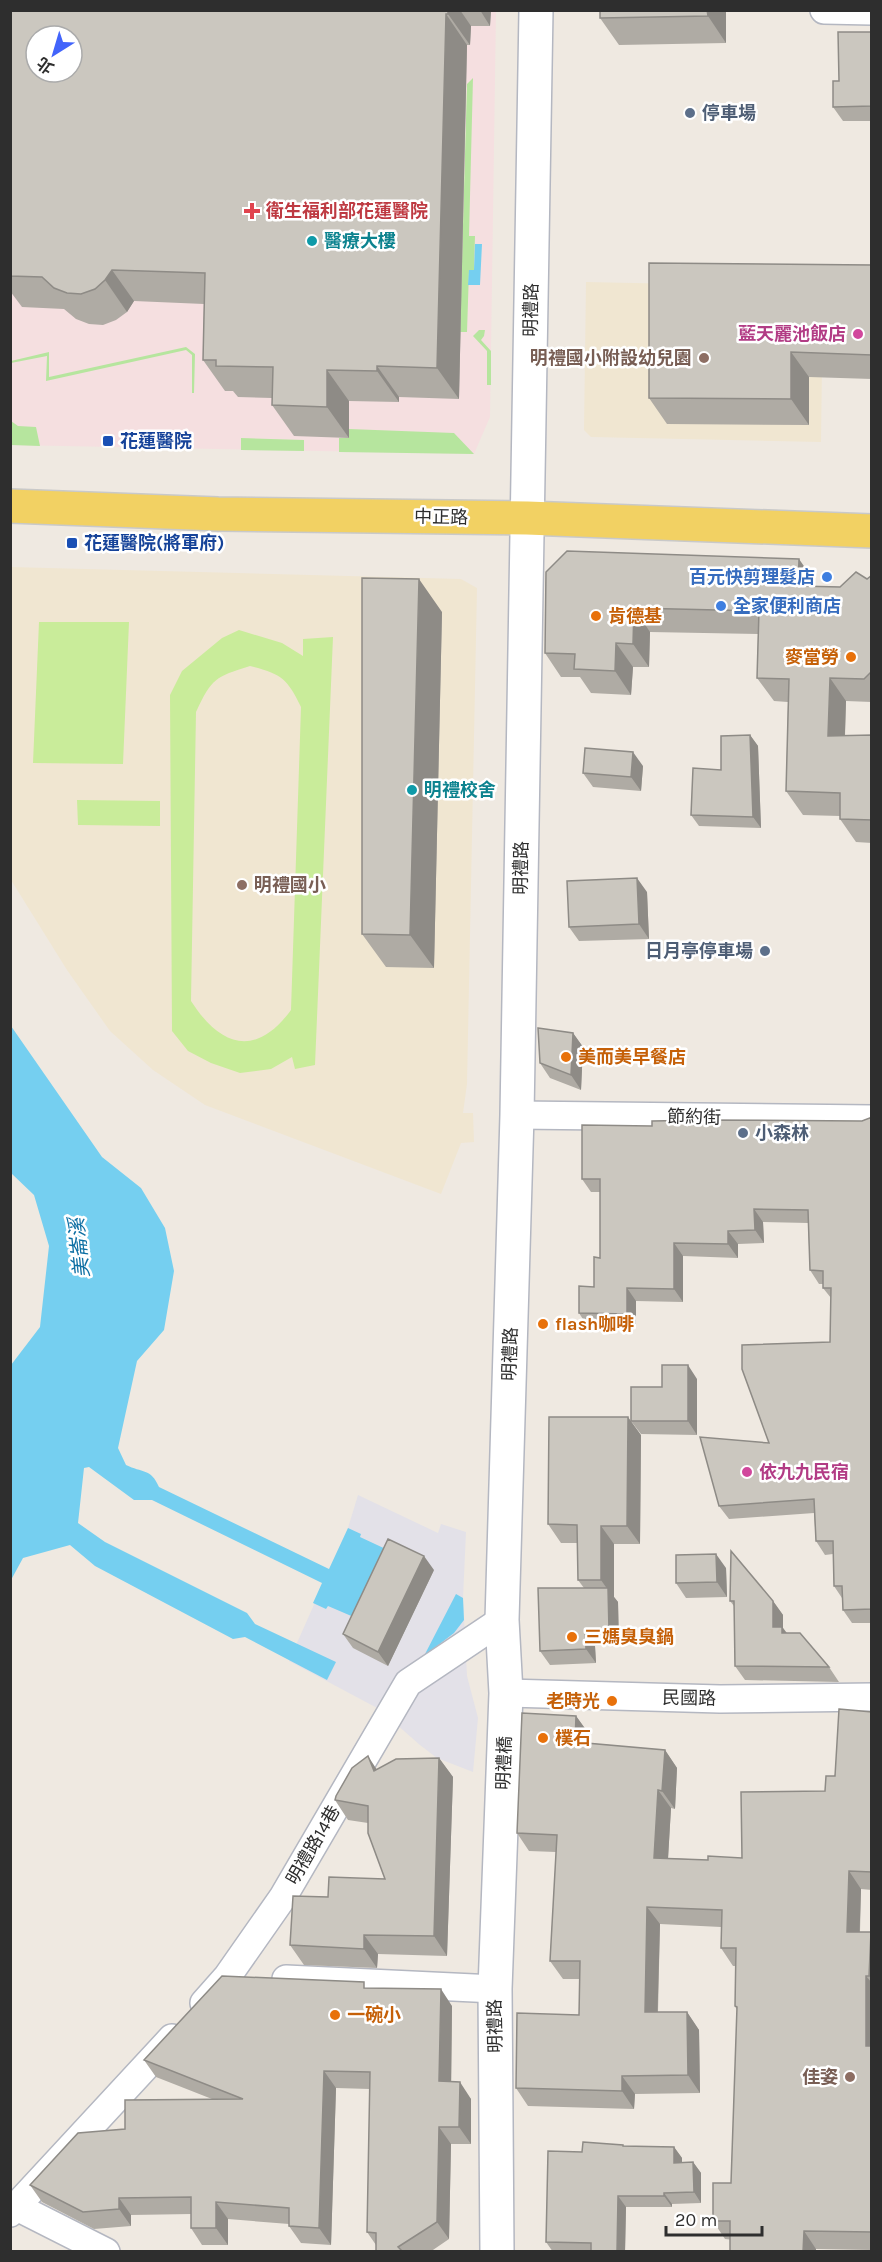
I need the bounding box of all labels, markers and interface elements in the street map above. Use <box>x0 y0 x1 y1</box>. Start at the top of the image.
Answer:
north arrow <box>24 24 84 84</box>
text: 北 <box>33 53 57 78</box>
place label: 停車場 <box>702 102 756 124</box>
marker: 停車場 <box>683 106 697 120</box>
place label: 衛生福利部花蓮醫院 <box>265 200 428 222</box>
marker: 衛生福利部花蓮醫院 <box>243 202 261 220</box>
place label: 醫療大樓 <box>324 230 396 252</box>
marker: 醫療大樓 <box>305 234 319 248</box>
street label: 明禮路 <box>520 283 542 337</box>
place label: 藍天麗池飯店 <box>738 323 846 345</box>
marker: 藍天麗池飯店 <box>851 327 865 341</box>
place label: 明禮國小附設幼兒園 <box>530 347 692 369</box>
marker: 明禮國小附設幼兒園 <box>697 351 711 365</box>
place label: 花蓮醫院 <box>120 430 192 452</box>
marker: 花蓮醫院 <box>101 434 115 448</box>
street label: 中正路 <box>414 506 468 528</box>
place label: 花蓮醫院(將軍府) <box>84 532 224 554</box>
marker: 花蓮醫院(將軍府) <box>65 536 79 550</box>
place label: 百元快剪理髮店 <box>689 566 815 588</box>
marker: 百元快剪理髮店 <box>820 570 834 584</box>
place label: 全家便利商店 <box>733 595 841 617</box>
marker: 全家便利商店 <box>714 599 728 613</box>
place label: 肯德基 <box>608 605 662 627</box>
marker: 肯德基 <box>589 609 603 623</box>
place label: 麥當勞 <box>785 646 839 668</box>
marker: 麥當勞 <box>844 650 858 664</box>
place label: 明禮校舍 <box>424 779 496 801</box>
marker: 明禮校舍 <box>405 783 419 797</box>
street label: 明禮路 <box>510 841 532 895</box>
place label: 明禮國小 <box>254 874 326 896</box>
marker: 明禮國小 <box>235 878 249 892</box>
place label: 日月亭停車場 <box>645 940 753 962</box>
marker: 日月亭停車場 <box>758 944 772 958</box>
place label: 美而美早餐店 <box>578 1046 686 1068</box>
marker: 美而美早餐店 <box>559 1050 573 1064</box>
street label: 節約街 <box>667 1106 721 1128</box>
place label: 小森林 <box>755 1122 809 1144</box>
marker: 小森林 <box>736 1126 750 1140</box>
water label: 美崙溪 <box>65 1214 94 1279</box>
place label: flash咖啡 <box>555 1313 634 1335</box>
marker: flash咖啡 <box>536 1317 550 1331</box>
street label: 明禮路 <box>498 1327 522 1381</box>
place label: 依九九民宿 <box>759 1461 849 1483</box>
marker: 依九九民宿 <box>740 1465 754 1479</box>
place label: 三媽臭臭鍋 <box>584 1626 674 1648</box>
marker: 三媽臭臭鍋 <box>565 1630 579 1644</box>
street label: 民國路 <box>662 1687 716 1709</box>
place label: 老時光 <box>546 1690 600 1712</box>
marker: 老時光 <box>605 1694 619 1708</box>
place label: 樸石 <box>555 1727 591 1749</box>
marker: 樸石 <box>536 1731 550 1745</box>
street label: 明禮橋 <box>492 1736 516 1790</box>
street label: 明禮路14巷 <box>281 1801 345 1889</box>
street label: 明禮路 <box>484 1999 506 2053</box>
place label: 一碗小 <box>347 2004 401 2026</box>
marker: 一碗小 <box>328 2008 342 2022</box>
place label: 佳姿 <box>802 2066 838 2088</box>
marker: 佳姿 <box>843 2070 857 2084</box>
scale bar <box>666 2199 762 2237</box>
text: 20 m <box>675 2209 717 2231</box>

